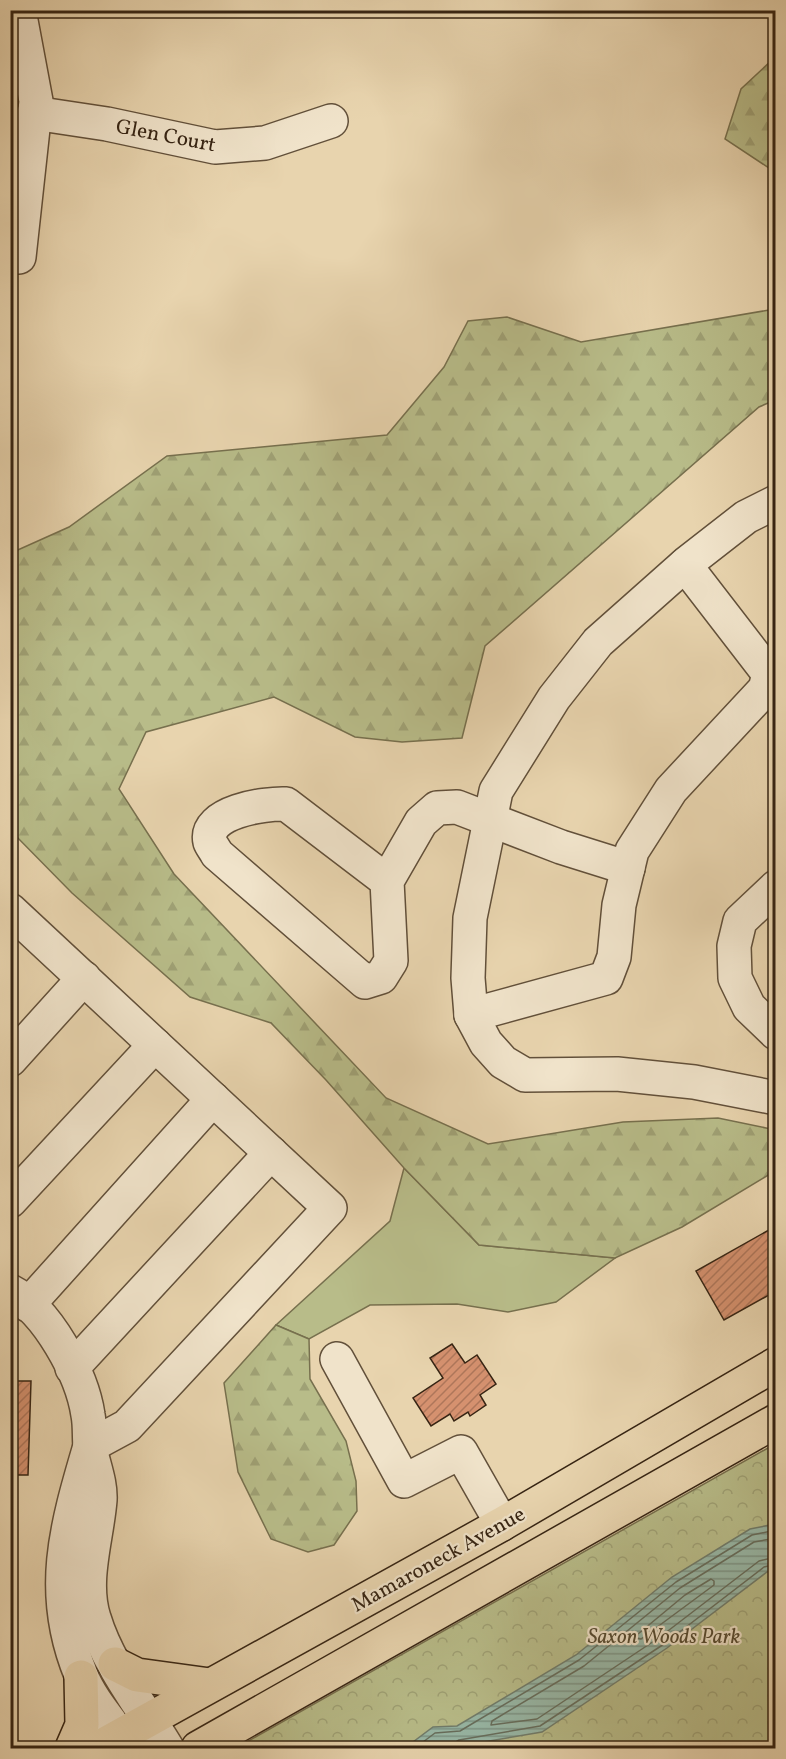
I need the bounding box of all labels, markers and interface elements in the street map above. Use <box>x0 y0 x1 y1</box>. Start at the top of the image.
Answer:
street label: Glen Court <box>113 113 218 160</box>
street label: Mamaroneck Avenue <box>347 1500 531 1620</box>
park label: Saxon Woods Park <box>588 1623 741 1652</box>

